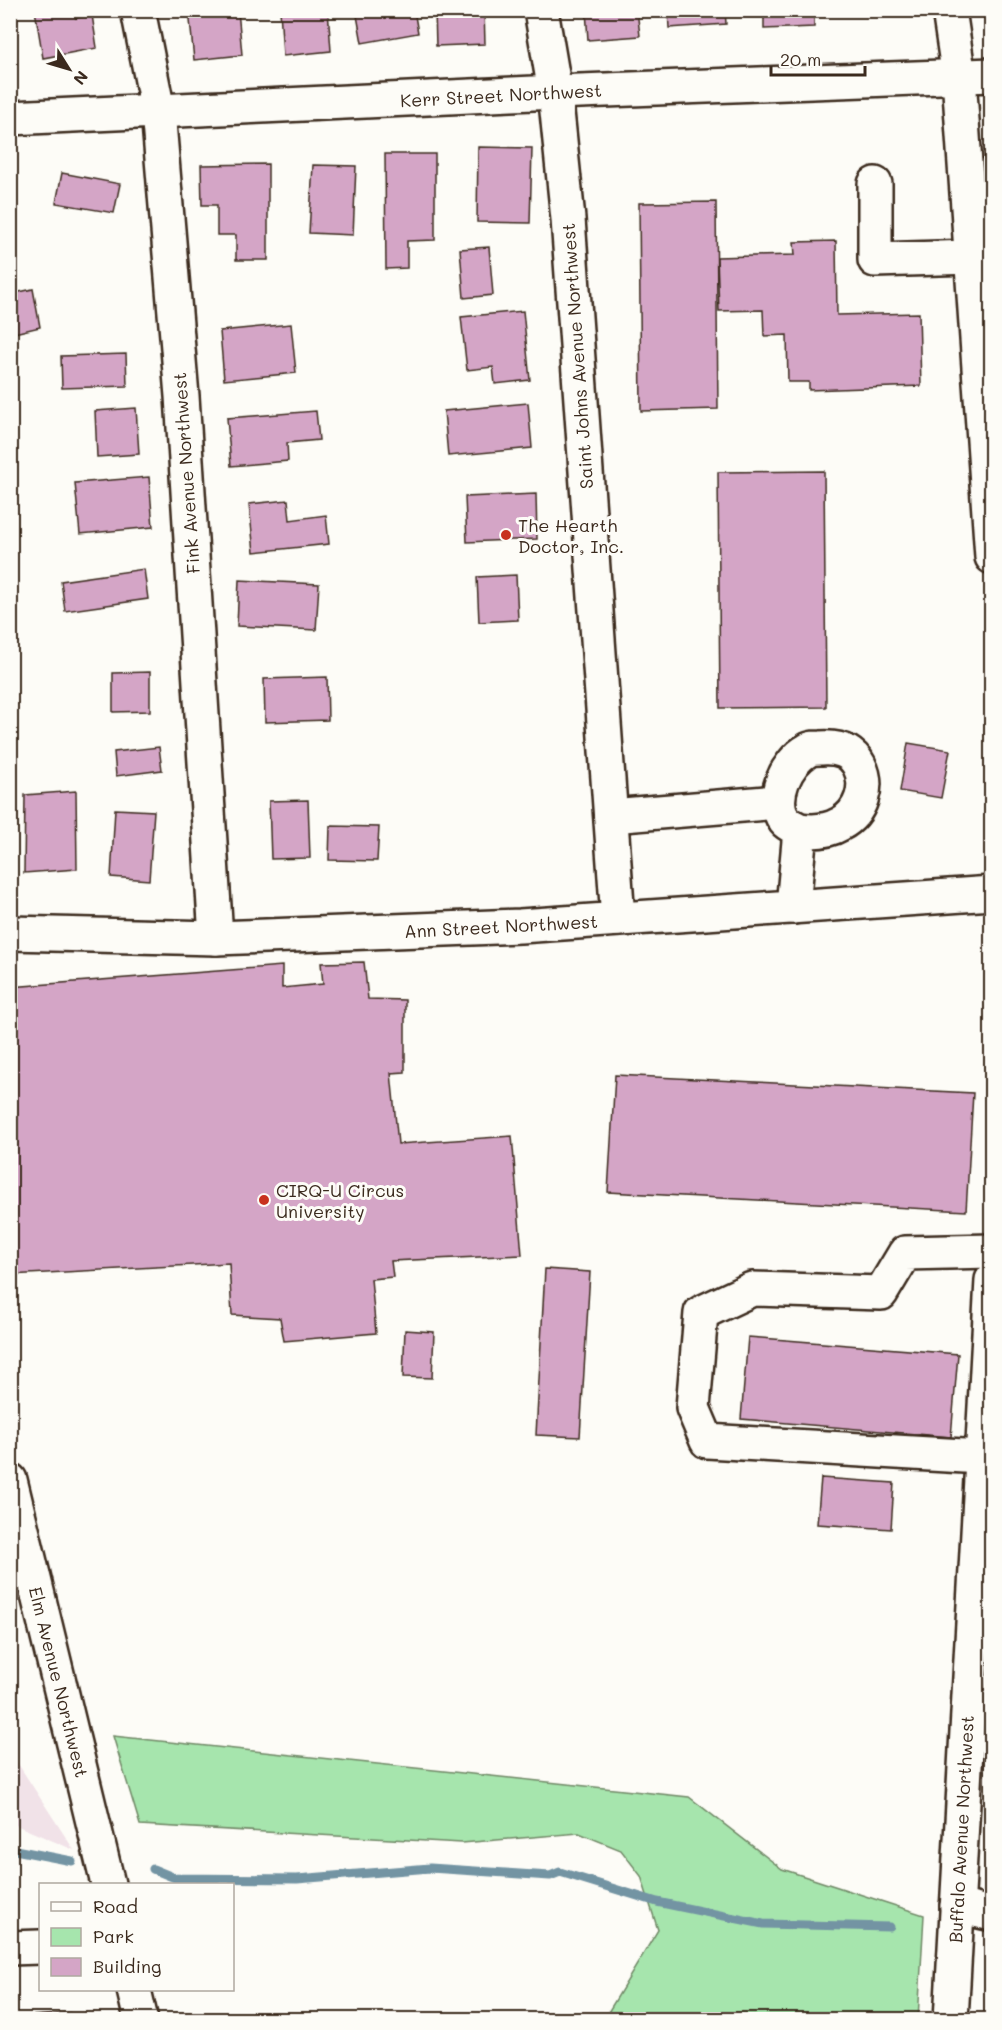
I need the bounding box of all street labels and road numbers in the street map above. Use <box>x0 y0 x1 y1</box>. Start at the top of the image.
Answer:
street label: Kerr Street Northwest <box>400 78 602 112</box>
street label: Saint Johns Avenue Northwest <box>556 222 598 490</box>
street label: Fink Avenue Northwest <box>167 372 205 574</box>
street label: Ann Street Northwest <box>403 909 599 943</box>
street label: Elm Avenue Northwest <box>24 1584 94 1780</box>
street label: Buffalo Avenue Northwest <box>943 1714 979 1944</box>

